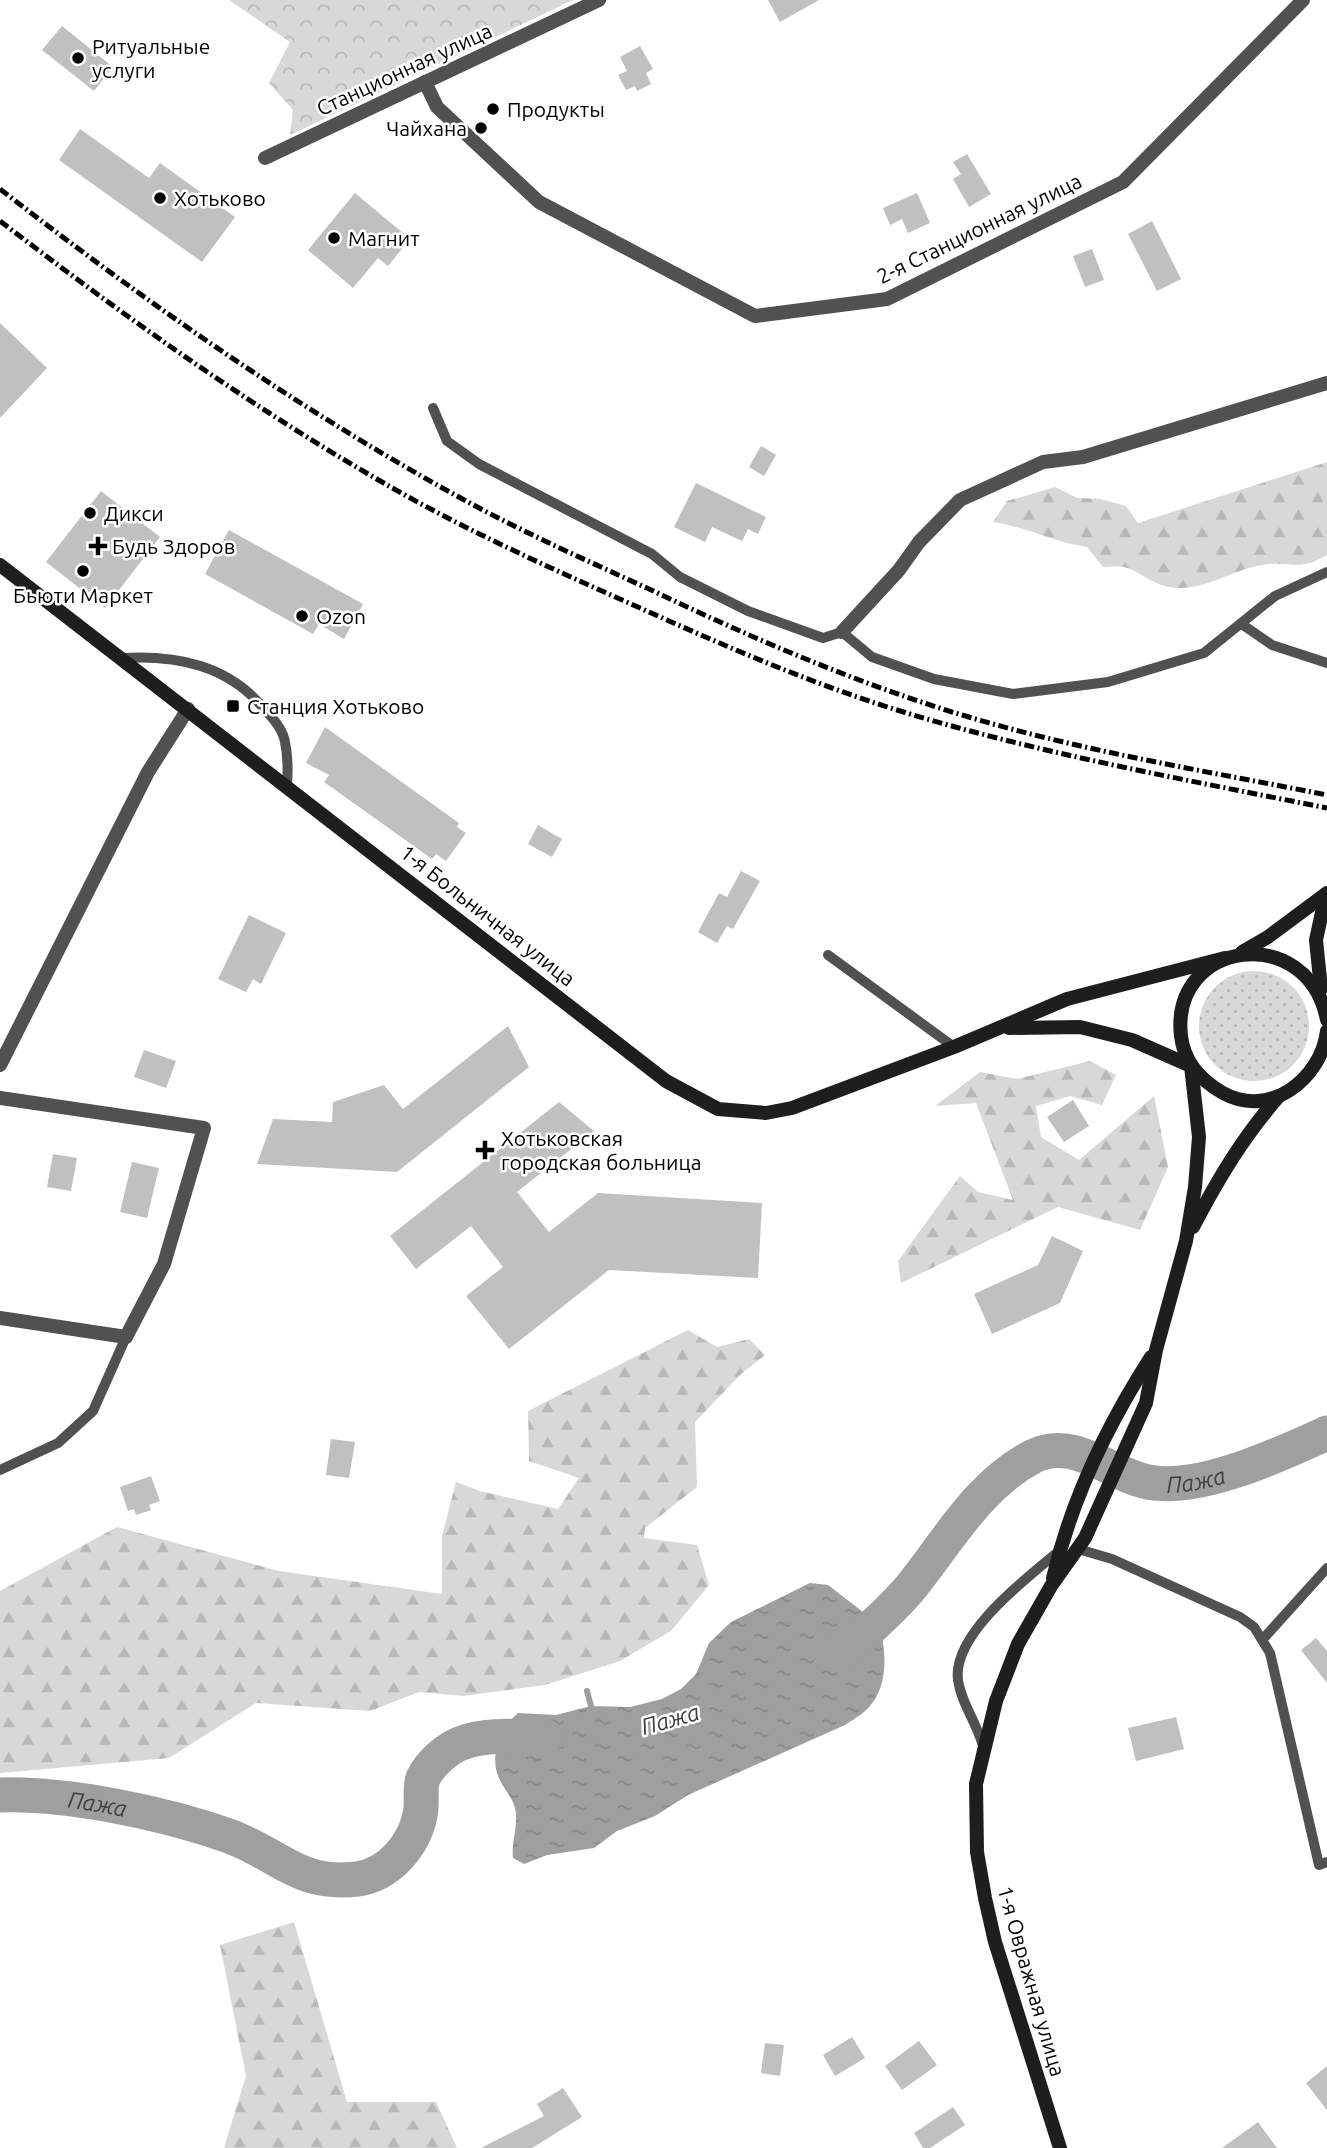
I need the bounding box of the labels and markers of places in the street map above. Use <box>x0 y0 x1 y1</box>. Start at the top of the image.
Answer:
place label: Ритуальные услуги <box>92 34 210 82</box>
marker: Ритуальные услуги <box>70 50 86 66</box>
place label: Продукты <box>507 97 605 121</box>
marker: Продукты <box>485 101 501 117</box>
place label: Чайхана <box>386 116 467 140</box>
marker: Чайхана <box>473 120 489 136</box>
place label: Хотьково <box>174 186 266 210</box>
marker: Хотьково <box>152 190 168 206</box>
place label: Магнит <box>348 226 420 250</box>
marker: Магнит <box>326 230 342 246</box>
place label: Дикси <box>104 501 164 525</box>
marker: Дикси <box>82 505 98 521</box>
place label: Будь Здоров <box>112 534 235 558</box>
marker: Будь Здоров <box>90 538 106 554</box>
marker: Бьюти Маркет <box>75 563 91 579</box>
place label: Бьюти Маркет <box>13 583 154 607</box>
place label: Ozon <box>316 604 366 628</box>
marker: Ozon <box>294 608 310 624</box>
place label: Станция Хотьково <box>247 694 424 718</box>
marker: Станция Хотьково <box>225 698 241 714</box>
place label: Хотьковская городская больница <box>501 1126 702 1174</box>
marker: Хотьковская городская больница <box>475 1140 495 1160</box>

